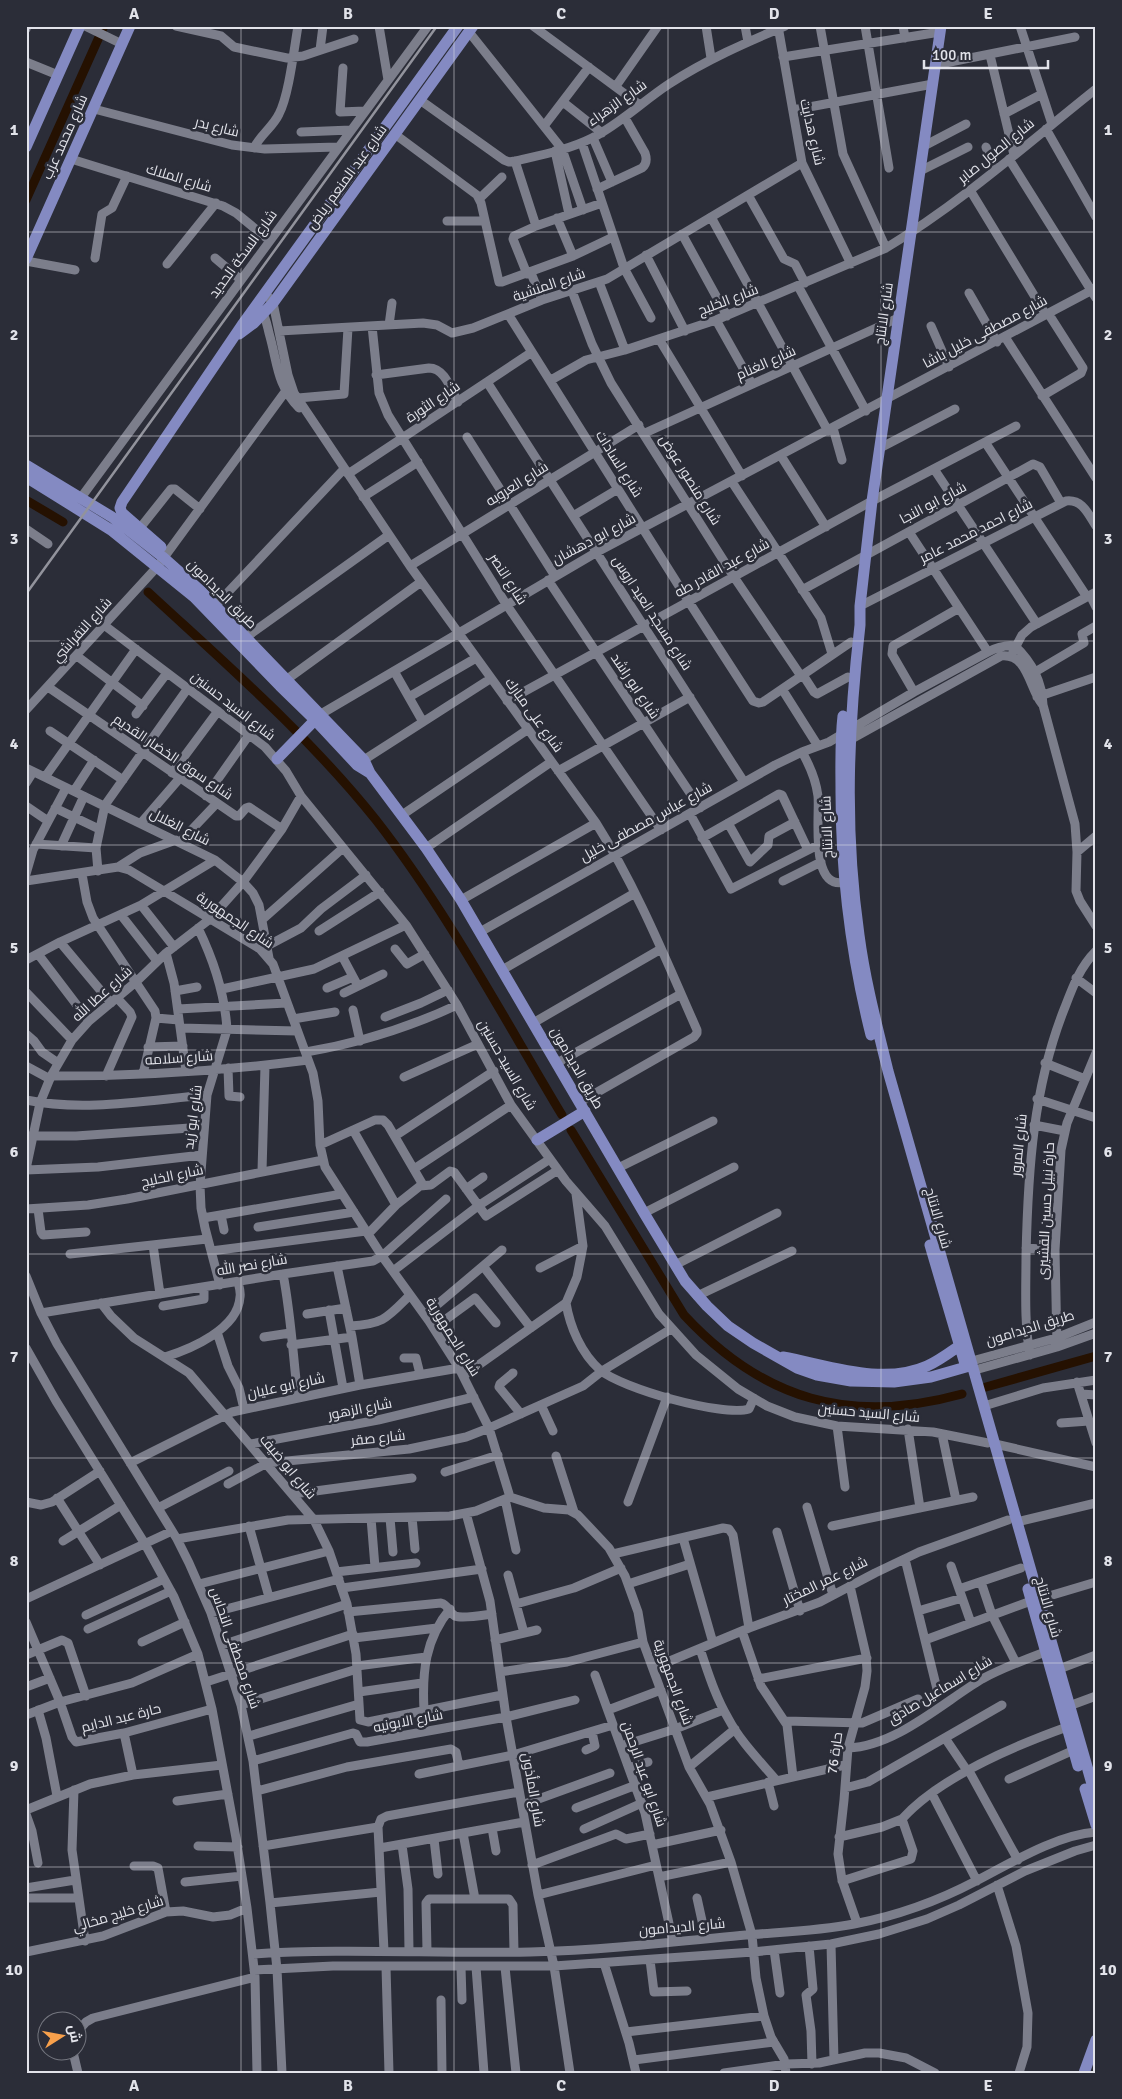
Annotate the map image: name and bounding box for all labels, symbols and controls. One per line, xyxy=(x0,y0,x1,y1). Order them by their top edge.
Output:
text: A xyxy=(129,4,140,24)
text: B xyxy=(343,4,353,24)
text: C xyxy=(556,4,566,24)
text: D xyxy=(769,4,780,24)
text: E xyxy=(983,4,993,24)
scale bar xyxy=(924,38,1048,70)
text: 100 m xyxy=(932,46,972,64)
street label: شارع الزهراء xyxy=(584,76,650,130)
street label: شارع محمد عزب xyxy=(39,92,91,182)
street label: شارع هدايت xyxy=(796,97,828,167)
street label: شارع بدر xyxy=(192,113,241,141)
street label: شارع الصول صابر xyxy=(953,115,1038,188)
text: 1 xyxy=(10,120,19,140)
text: 1 xyxy=(1104,120,1113,140)
street label: شارع عبد المنعم رياض xyxy=(303,121,391,233)
street label: شارع الملاك xyxy=(144,160,214,196)
street label: شارع السكة الحديد xyxy=(205,207,281,301)
street label: شارع المنشية xyxy=(510,265,588,305)
street label: شارع الخليج xyxy=(695,281,761,319)
street label: شارع الانتاج xyxy=(871,282,897,346)
street label: شارع مصطفى خليل باشا xyxy=(920,292,1050,372)
text: 2 xyxy=(10,325,18,345)
text: 2 xyxy=(1104,325,1112,345)
street label: شارع الغنام xyxy=(733,342,799,385)
street label: شارع الثورة xyxy=(403,378,463,426)
street label: شارع السادات xyxy=(592,427,646,501)
street label: شارع منصور عوض xyxy=(655,432,725,528)
street label: شارع العروبه xyxy=(483,458,551,510)
street label: شارع ابو النجا xyxy=(897,478,969,528)
street label: شارع احمد محمد عامر xyxy=(916,495,1035,567)
street label: شارع ابو دهشان xyxy=(549,510,639,568)
text: 3 xyxy=(10,529,18,549)
text: 3 xyxy=(1104,529,1112,549)
street label: شارع عبد القادر طه xyxy=(672,535,772,601)
street label: شارع النصر xyxy=(485,549,531,608)
street label: شارع مسجد العيد اروس xyxy=(609,552,695,674)
street label: طريق الديدامون xyxy=(184,556,260,632)
street label: شارع النقراشي xyxy=(48,594,117,667)
street label: شارع ابو راشد xyxy=(607,650,663,722)
street label: شارع السيد حسنين xyxy=(187,668,279,744)
street label: شارع على مبارك xyxy=(501,674,567,756)
street label: شارع سوق الخضار القديم xyxy=(109,711,236,804)
text: 4 xyxy=(10,734,19,754)
text: 4 xyxy=(1104,734,1113,754)
street label: شارع عباس مصطفى خليل xyxy=(577,779,715,865)
street label: شارع الانتاج xyxy=(817,795,837,859)
street label: شارع الغلال xyxy=(147,805,213,849)
street label: شارع الجمهورية xyxy=(193,888,277,952)
text: 5 xyxy=(10,938,18,958)
text: 5 xyxy=(1104,938,1112,958)
street label: شارع عطا الله xyxy=(68,962,135,1025)
street label: شارع السيد حسنين xyxy=(474,1016,540,1114)
street label: طريق الديدامون xyxy=(547,1024,607,1112)
street label: شارع سلامه xyxy=(144,1047,214,1069)
street label: شارع ابو زيد xyxy=(180,1084,206,1150)
street label: شارع المرور xyxy=(1007,1113,1031,1178)
text: 6 xyxy=(10,1142,19,1162)
street label: حارة نبيل حسين القشيرى xyxy=(1034,1142,1058,1280)
text: 6 xyxy=(1104,1142,1113,1162)
street label: شارع الخليج xyxy=(139,1161,205,1191)
street label: شارع الانتاج xyxy=(921,1185,955,1251)
street label: شارع نصر الله xyxy=(215,1249,289,1280)
street label: شارع الجمهورية xyxy=(422,1294,484,1380)
street label: طريق الديدامون xyxy=(984,1306,1076,1350)
text: 7 xyxy=(10,1347,19,1367)
text: 7 xyxy=(1104,1347,1113,1367)
street label: شارع ابو عليان xyxy=(246,1369,326,1403)
street label: شارع الزهور xyxy=(326,1394,393,1424)
street label: شارع السيد حسنين xyxy=(817,1400,921,1426)
street label: شارع صقر xyxy=(349,1427,406,1449)
street label: شارع ابو ضيف xyxy=(256,1431,320,1503)
text: 8 xyxy=(10,1551,19,1571)
text: 8 xyxy=(1104,1551,1113,1571)
street label: شارع عمر المختار xyxy=(779,1553,870,1609)
street label: شارع الانتاج xyxy=(1031,1574,1065,1640)
street label: شارع مصطفى النحاس xyxy=(206,1585,264,1711)
street label: شارع الجمهورية xyxy=(650,1637,696,1727)
street label: شارع اسماعيل صادق xyxy=(885,1652,995,1728)
street label: حارة عبد الدايم xyxy=(79,1700,163,1737)
street label: شارع الابونيه xyxy=(372,1706,444,1736)
street label: شارع ابو عبد الرحمن xyxy=(618,1719,670,1829)
street label: حارة 76 xyxy=(824,1731,846,1775)
street label: شارع المأذون xyxy=(518,1751,549,1828)
text: 9 xyxy=(10,1756,19,1776)
text: 9 xyxy=(1104,1756,1113,1776)
street label: شارع خليج مخالي xyxy=(71,1892,166,1939)
street label: شارع الديدامون xyxy=(638,1915,726,1939)
text: 10 xyxy=(5,1960,23,1980)
text: 10 xyxy=(1099,1960,1117,1980)
north arrow xyxy=(38,2012,88,2062)
text: ش xyxy=(64,2023,84,2044)
text: A xyxy=(129,2076,140,2096)
text: B xyxy=(343,2076,353,2096)
text: C xyxy=(556,2076,566,2096)
text: D xyxy=(769,2076,780,2096)
text: E xyxy=(983,2076,993,2096)

